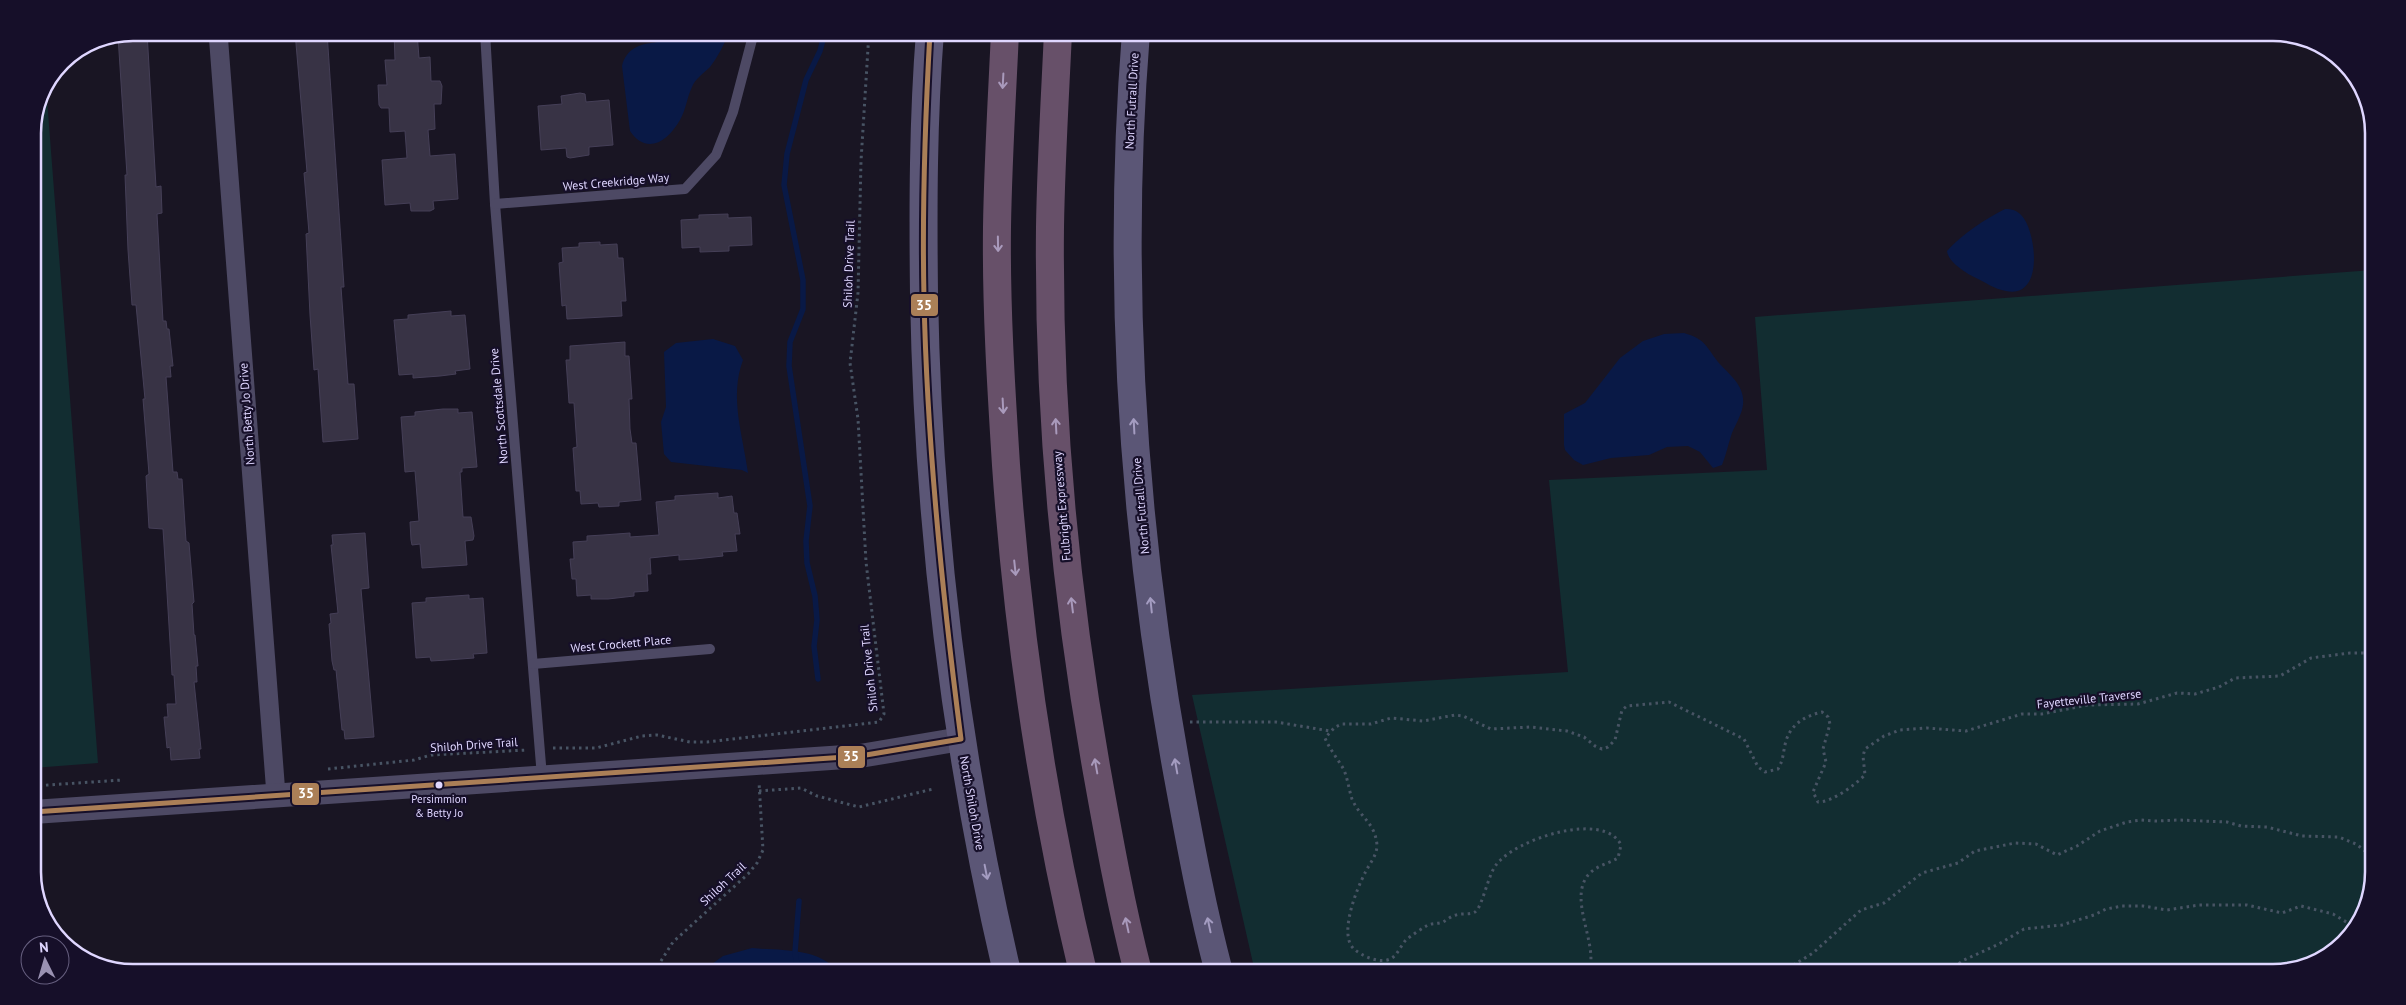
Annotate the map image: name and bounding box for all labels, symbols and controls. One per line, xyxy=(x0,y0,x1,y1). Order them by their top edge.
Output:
street label: North Futrall Drive xyxy=(1121,52,1142,150)
one-way arrow xyxy=(998,73,1007,89)
street label: West Creekridge Way xyxy=(562,169,670,194)
street label: Shiloh Drive Trail xyxy=(839,219,858,308)
one-way arrow xyxy=(993,235,1002,251)
line badge: 35 xyxy=(910,293,939,317)
text: 35 xyxy=(916,296,932,314)
street label: North Scottsdale Drive xyxy=(486,348,511,464)
street label: North Betty Jo Drive xyxy=(235,362,258,466)
one-way arrow xyxy=(998,398,1007,414)
one-way arrow xyxy=(1051,418,1060,434)
one-way arrow xyxy=(1130,418,1139,434)
street label: Fulbright Expressway xyxy=(1049,450,1074,561)
street label: North Futrall Drive xyxy=(1129,457,1152,555)
one-way arrow xyxy=(1010,560,1020,576)
one-way arrow xyxy=(1066,597,1076,613)
one-way arrow xyxy=(1146,597,1156,613)
street label: Shiloh Drive Trail xyxy=(856,623,881,712)
street label: West Crockett Place xyxy=(570,632,672,655)
street label: Fayetteville Traverse xyxy=(2036,686,2142,711)
street label: Shiloh Drive Trail xyxy=(430,734,519,755)
line badge: 35 xyxy=(837,745,866,769)
text: 35 xyxy=(843,747,859,765)
street label: North Shiloh Drive xyxy=(957,755,988,851)
one-way arrow xyxy=(1090,758,1100,774)
one-way arrow xyxy=(1170,758,1180,774)
marker: Persimmion & Betty Jo xyxy=(434,780,444,790)
line badge: 35 xyxy=(291,782,320,806)
text: 35 xyxy=(298,784,314,802)
place label: Persimmion & Betty Jo xyxy=(411,792,467,820)
street label: Shiloh Trail xyxy=(696,858,749,909)
one-way arrow xyxy=(981,864,991,880)
one-way arrow xyxy=(1122,917,1131,933)
one-way arrow xyxy=(1203,917,1213,933)
north arrow xyxy=(20,935,70,985)
text: N xyxy=(38,938,49,956)

